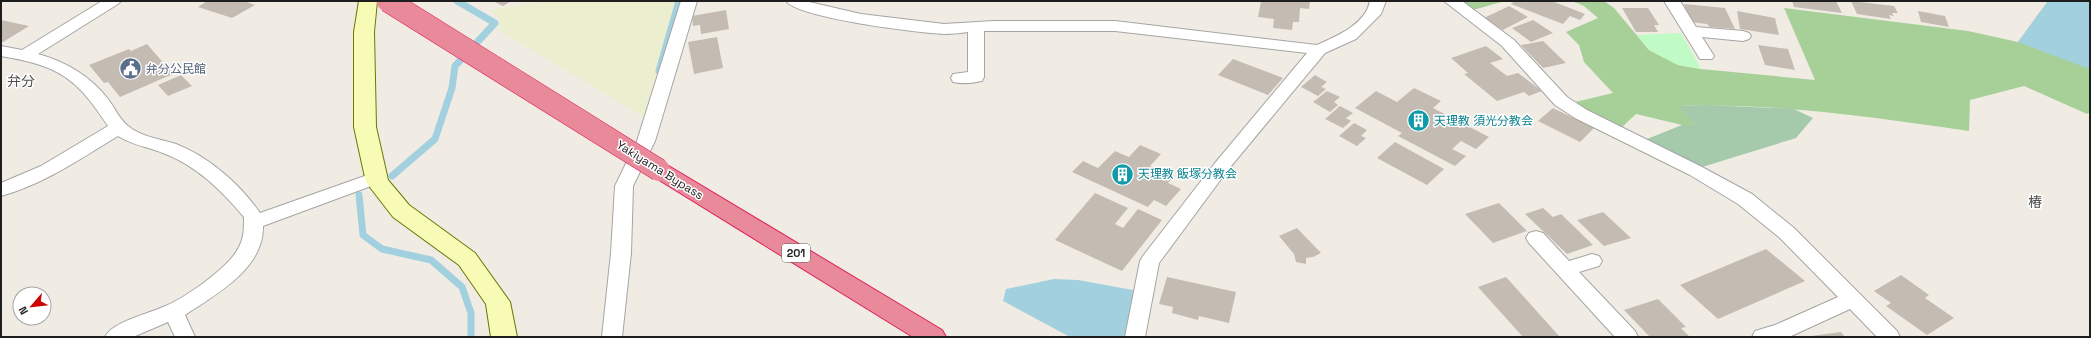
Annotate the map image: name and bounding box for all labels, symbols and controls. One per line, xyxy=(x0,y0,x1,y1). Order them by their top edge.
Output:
public building icon: 弁分公民館 xyxy=(118,56,144,82)
place label: 弁分公民館 xyxy=(146,61,206,77)
district label: 弁分 xyxy=(7,72,35,90)
building icon: 天理教 須光分教会 xyxy=(1405,108,1431,134)
place label: 天理教 須光分教会 xyxy=(1434,113,1533,129)
street label: Yakiyama Bypass xyxy=(613,137,707,203)
building icon: 天理教 飯塚分教会 xyxy=(1110,161,1136,187)
place label: 天理教 飯塚分教会 xyxy=(1138,166,1237,182)
district label: 椿 xyxy=(2028,193,2042,211)
road number: 201 xyxy=(782,244,810,262)
north arrow xyxy=(12,286,52,326)
text: N xyxy=(15,304,31,317)

